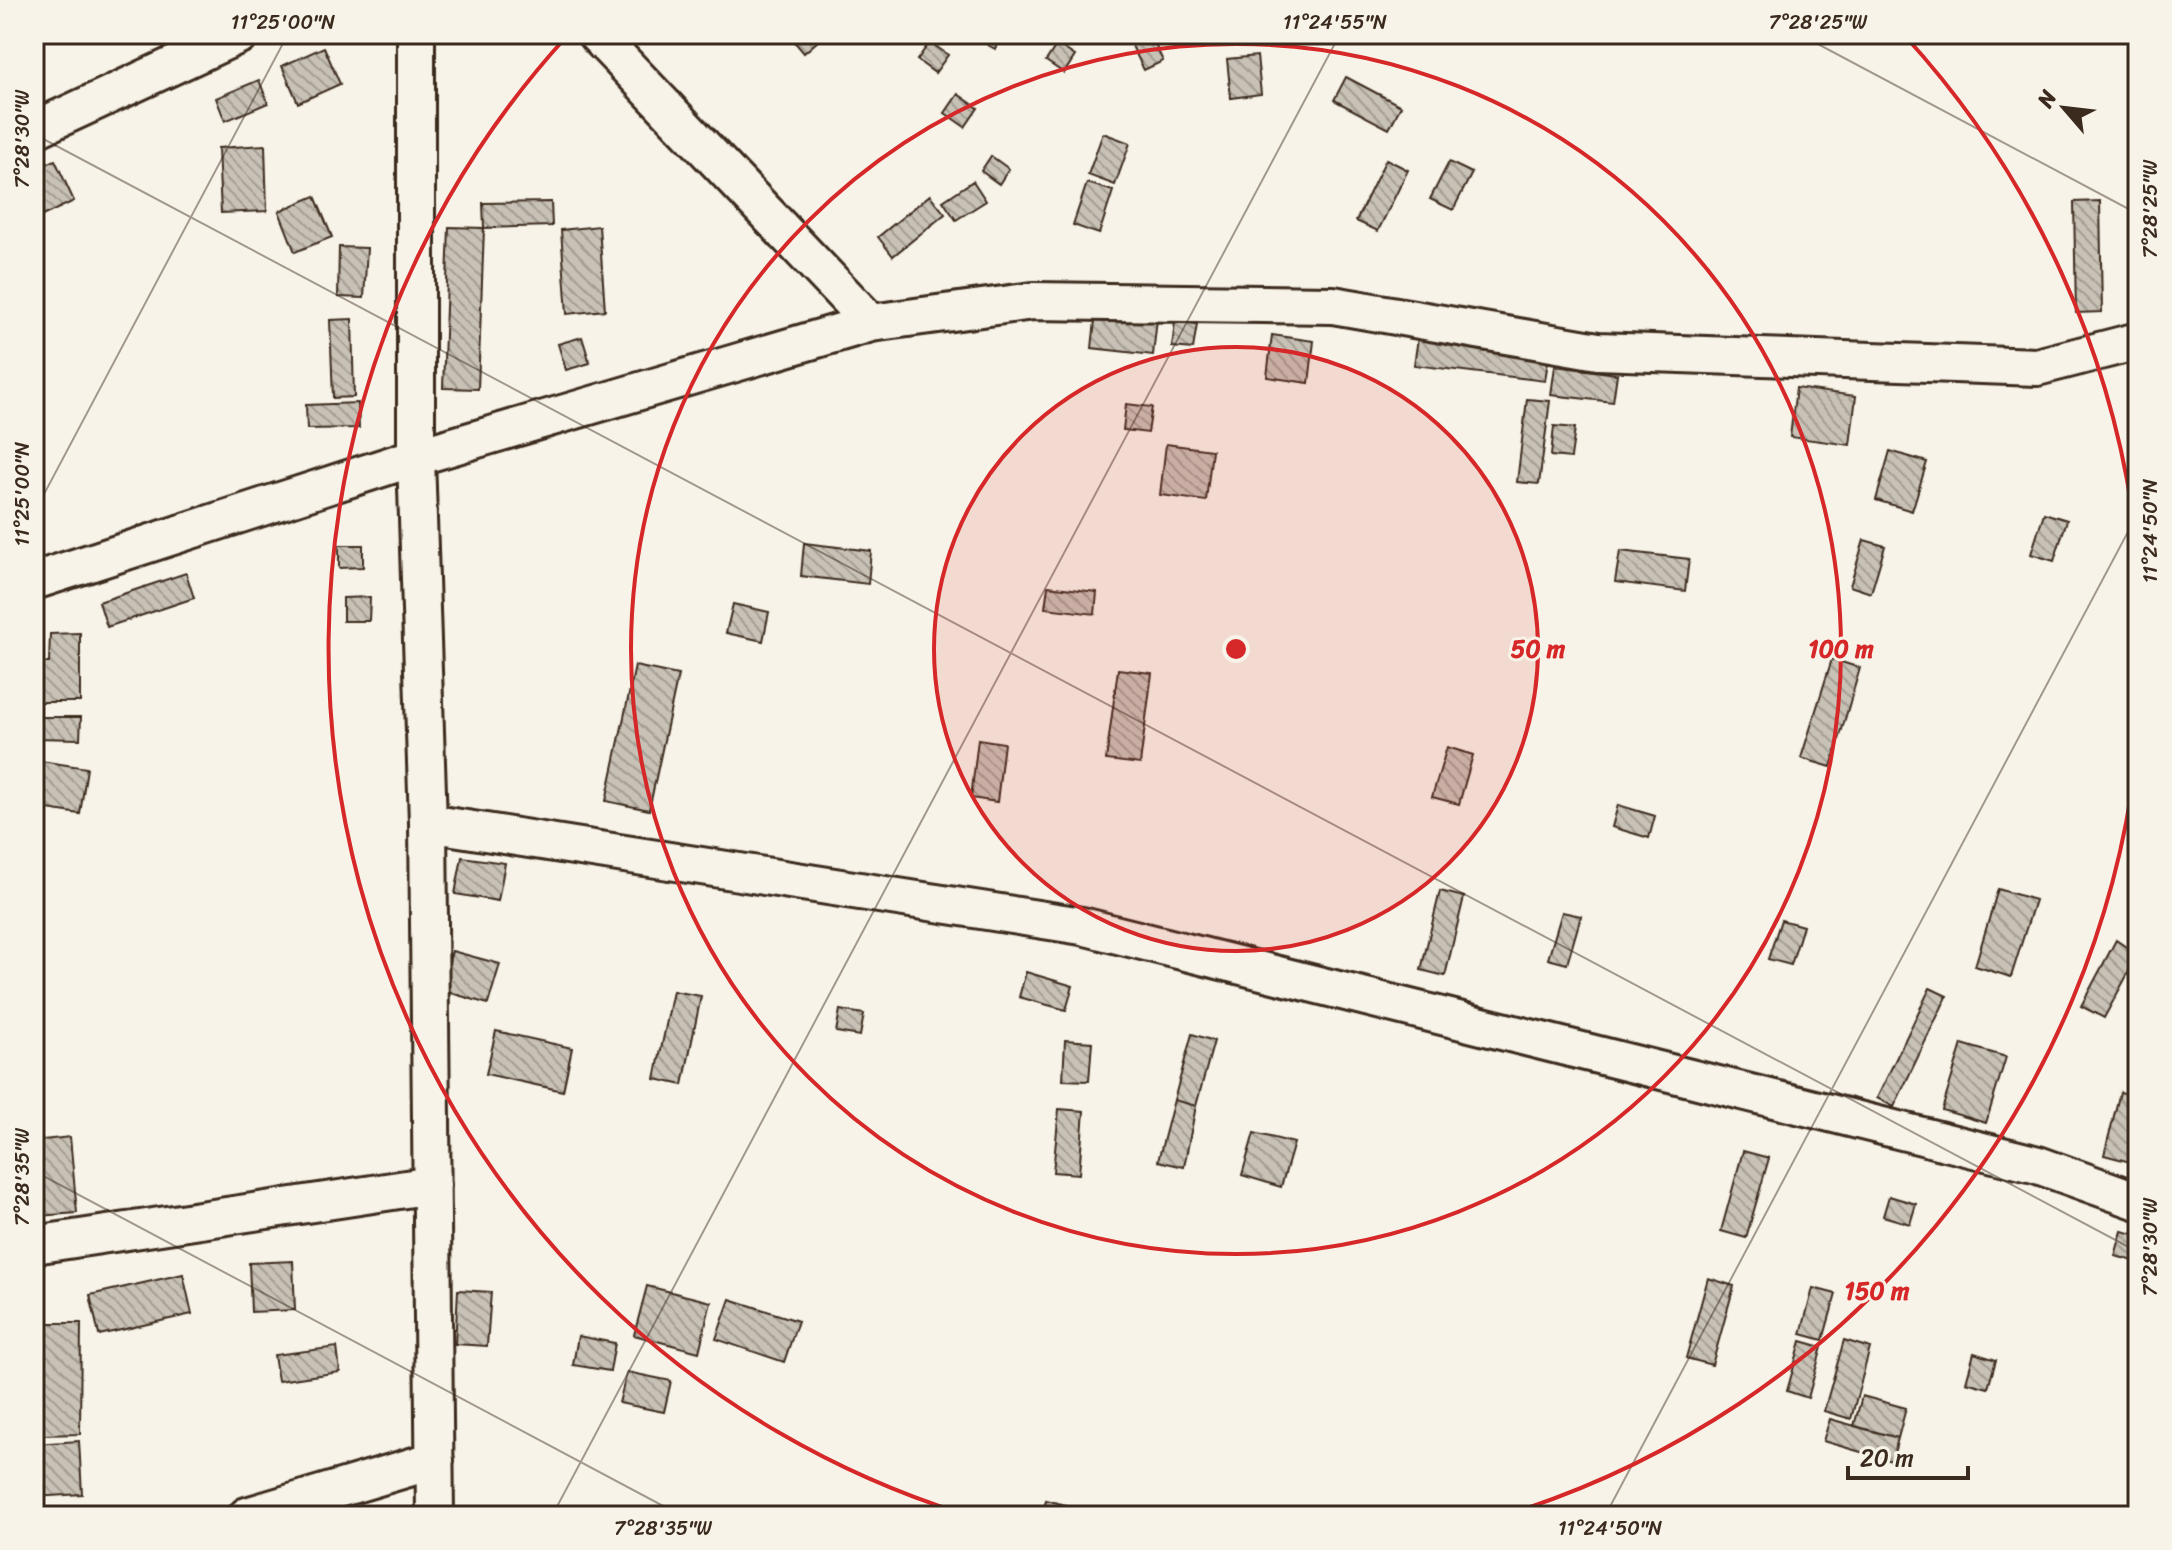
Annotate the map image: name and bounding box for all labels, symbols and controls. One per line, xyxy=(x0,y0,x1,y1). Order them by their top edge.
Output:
text: 11°25'00"N xyxy=(231,5,335,40)
text: 11°24'55"N xyxy=(1283,5,1387,40)
text: 7°28'25"W xyxy=(1769,5,1868,40)
north arrow xyxy=(2024,68,2104,148)
text: N xyxy=(2026,82,2068,116)
text: 7°28'30"W xyxy=(5,89,40,188)
text: 7°28'25"W xyxy=(2133,159,2168,258)
text: 11°25'00"N xyxy=(5,442,40,546)
text: 11°24'50"N xyxy=(2133,479,2168,583)
text: 50 m xyxy=(1511,628,1566,670)
text: 100 m xyxy=(1808,628,1874,670)
centre of rings xyxy=(1222,635,1250,663)
text: 7°28'35"W xyxy=(5,1127,40,1226)
text: 7°28'30"W xyxy=(2133,1197,2168,1296)
text: 150 m xyxy=(1845,1270,1910,1312)
scale bar xyxy=(1848,1430,1968,1480)
text: 20 m xyxy=(1860,1437,1914,1479)
text: 7°28'35"W xyxy=(614,1511,713,1546)
text: 11°24'50"N xyxy=(1558,1511,1662,1546)

